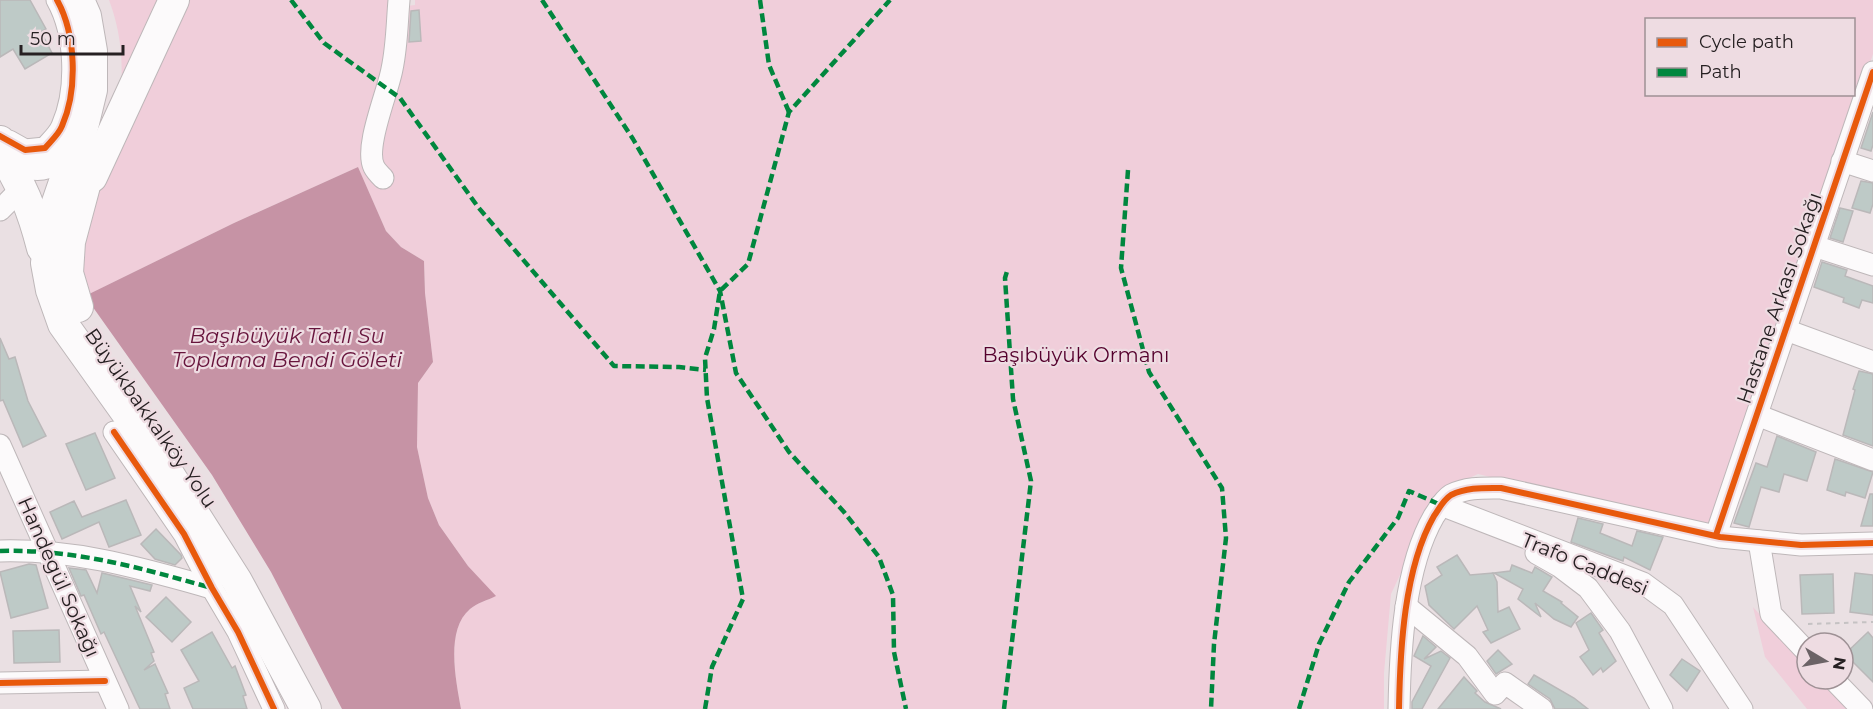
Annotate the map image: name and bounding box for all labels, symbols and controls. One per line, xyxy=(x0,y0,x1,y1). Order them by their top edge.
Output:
scale bar xyxy=(21,18,123,56)
legend xyxy=(1645,18,1855,96)
text: 50 m xyxy=(30,28,76,50)
text: Cycle path xyxy=(1699,31,1794,53)
text: Path xyxy=(1699,61,1742,83)
street label: Hastane Arkası Sokağı xyxy=(1732,189,1826,407)
water label: Başıbüyük Tatlı Su Toplama Bendi Göleti xyxy=(172,323,402,372)
street label: Büyükbakkalköy Yolu xyxy=(80,324,222,512)
park label: Başıbüyük Ormanı xyxy=(983,343,1169,367)
street label: Handegül Sokağı xyxy=(13,493,105,661)
street label: Trafo Caddesi xyxy=(1518,528,1652,600)
north arrow xyxy=(1795,631,1855,691)
text: N xyxy=(1829,655,1850,672)

